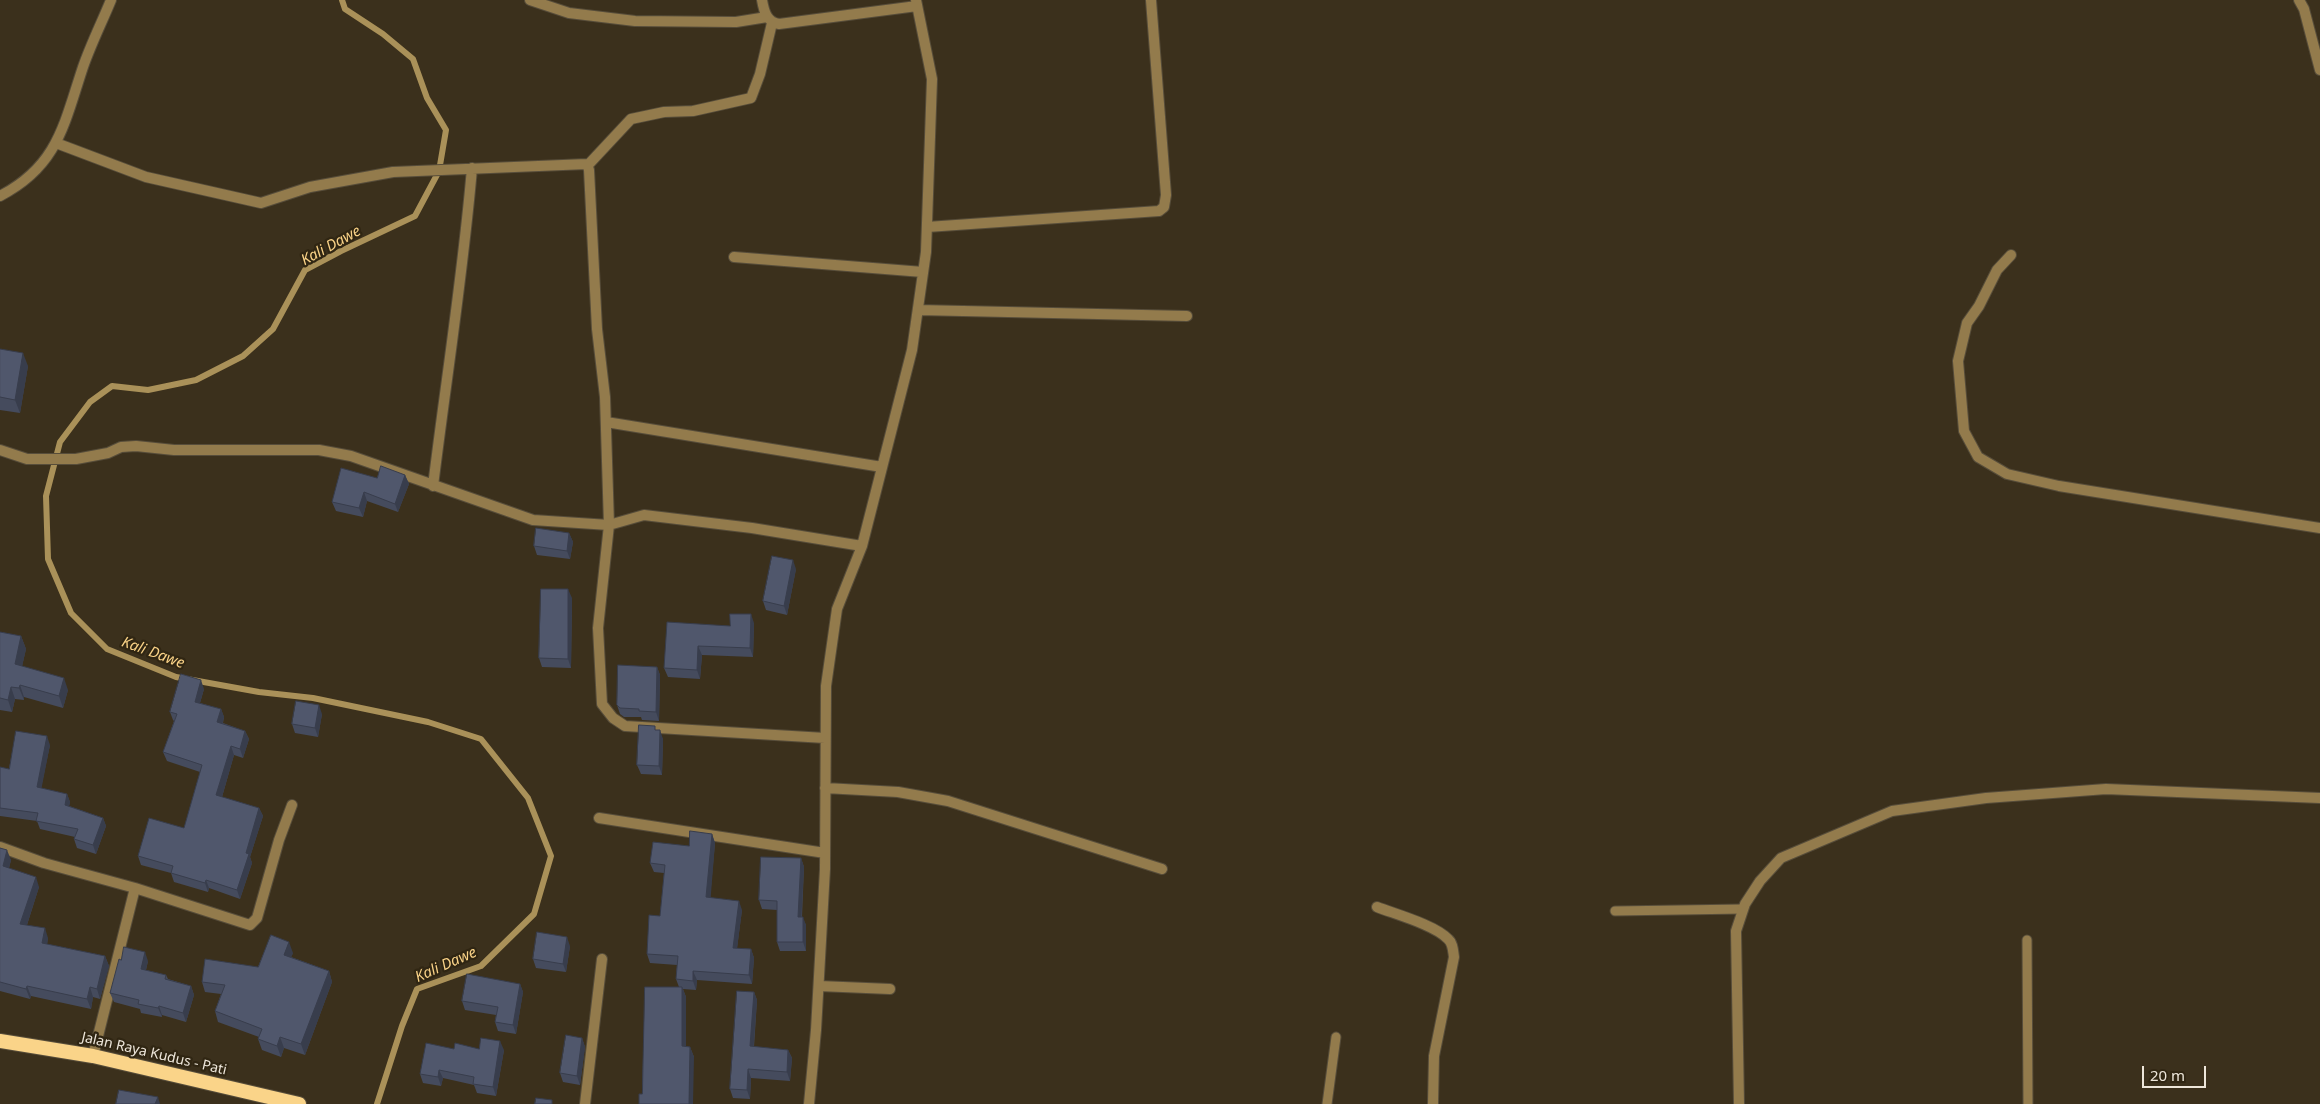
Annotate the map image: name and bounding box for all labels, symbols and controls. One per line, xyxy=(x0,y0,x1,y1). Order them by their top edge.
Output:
water label: Kali Dawe xyxy=(298,222,364,270)
water label: Kali Dawe xyxy=(119,633,187,673)
water label: Kali Dawe xyxy=(412,943,480,987)
street label: Jalan Raya Kudus - Pati xyxy=(80,1029,228,1079)
scale bar xyxy=(2145,1056,2209,1088)
text: 20 m xyxy=(2150,1065,2185,1085)

